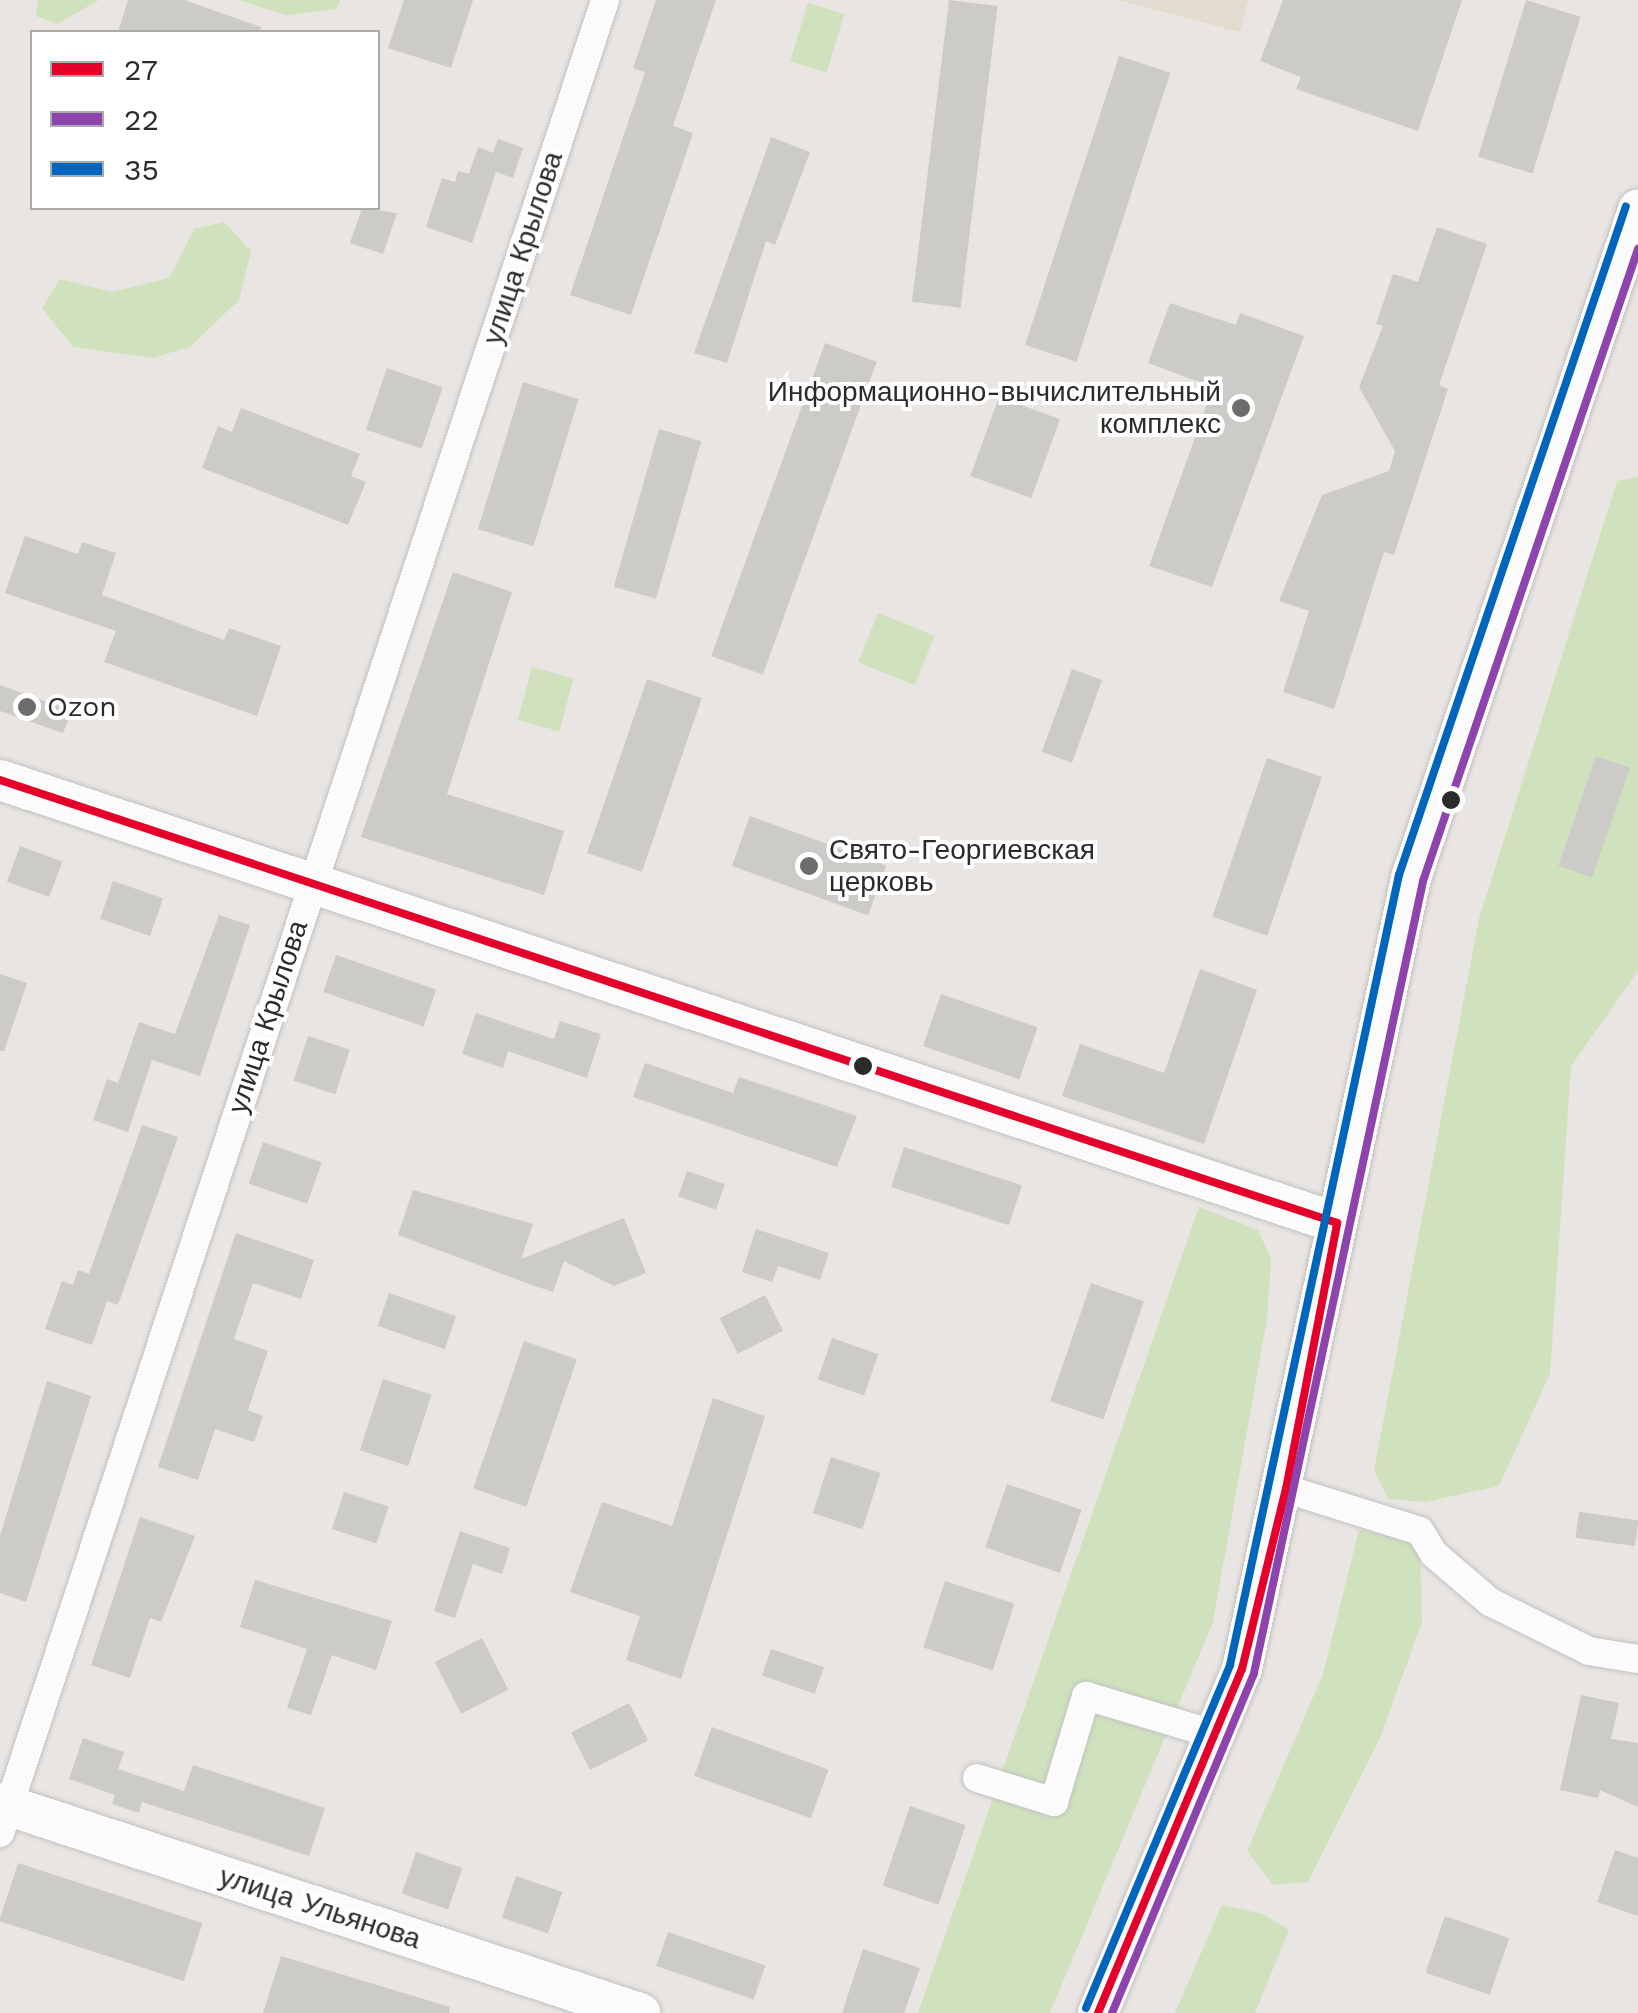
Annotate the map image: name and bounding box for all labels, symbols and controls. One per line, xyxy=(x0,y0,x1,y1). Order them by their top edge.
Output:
legend xyxy=(30,30,380,210)
text: 27 xyxy=(124,52,158,87)
text: 22 xyxy=(124,102,159,137)
street label: улица Крылова xyxy=(476,147,570,349)
text: 35 xyxy=(124,152,159,187)
place label: Информационно-вычислительный комплекс xyxy=(768,375,1221,441)
marker: Информационно-вычислительный комплекс xyxy=(1230,397,1252,419)
place label: Ozon xyxy=(47,690,117,724)
marker: Ozon xyxy=(16,696,38,718)
unlabelled marker xyxy=(1441,790,1461,810)
place label: Свято-Георгиевская церковь xyxy=(829,833,1095,899)
marker: Свято-Георгиевская церковь xyxy=(798,855,820,877)
street label: улица Крылова xyxy=(221,916,315,1118)
unlabelled marker xyxy=(853,1056,873,1076)
street label: улица Ульянова xyxy=(215,1860,425,1956)

